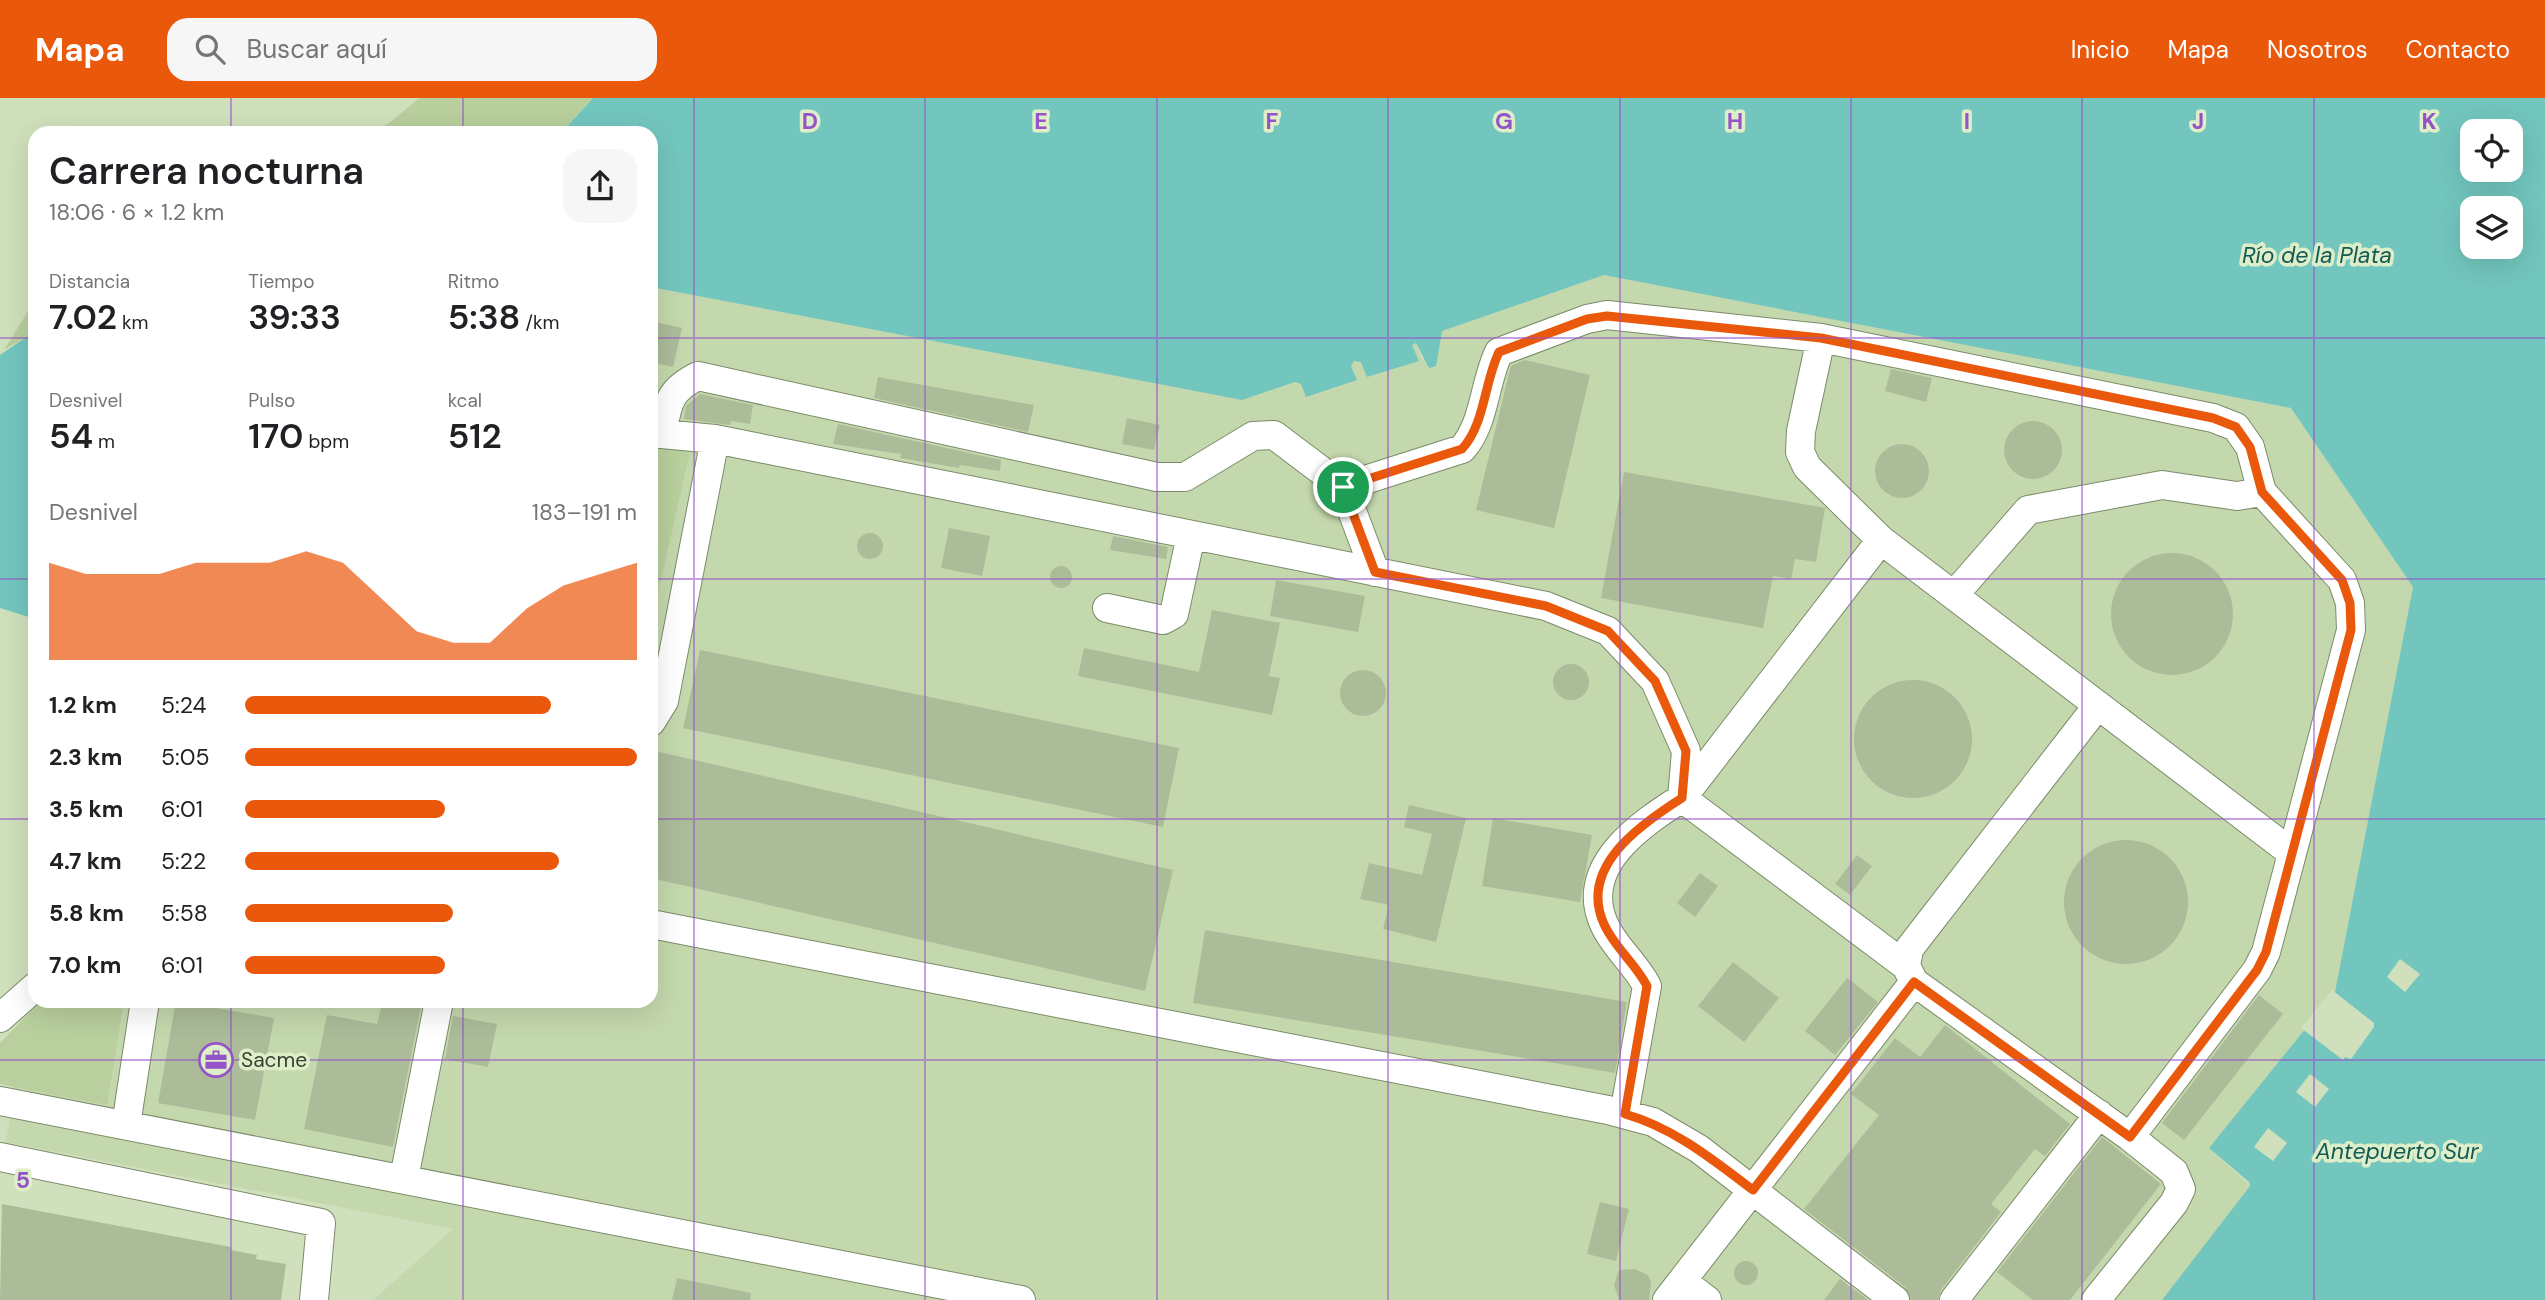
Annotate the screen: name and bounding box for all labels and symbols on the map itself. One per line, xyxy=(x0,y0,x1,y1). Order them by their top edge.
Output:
text: D xyxy=(802,106,818,136)
text: E xyxy=(1034,106,1048,136)
text: F xyxy=(1266,106,1279,136)
text: G xyxy=(1495,106,1513,136)
text: H xyxy=(1727,106,1743,136)
text: I xyxy=(1964,106,1970,136)
text: J xyxy=(2192,106,2204,136)
text: K xyxy=(2421,106,2437,136)
water label: Río de la Plata xyxy=(2242,240,2392,270)
pin xyxy=(1313,457,1373,517)
office icon: Sacme xyxy=(197,1041,235,1079)
place label: Sacme xyxy=(241,1046,307,1074)
water label: Antepuerto Sur xyxy=(2314,1136,2480,1166)
text: 5 xyxy=(16,1165,30,1195)

